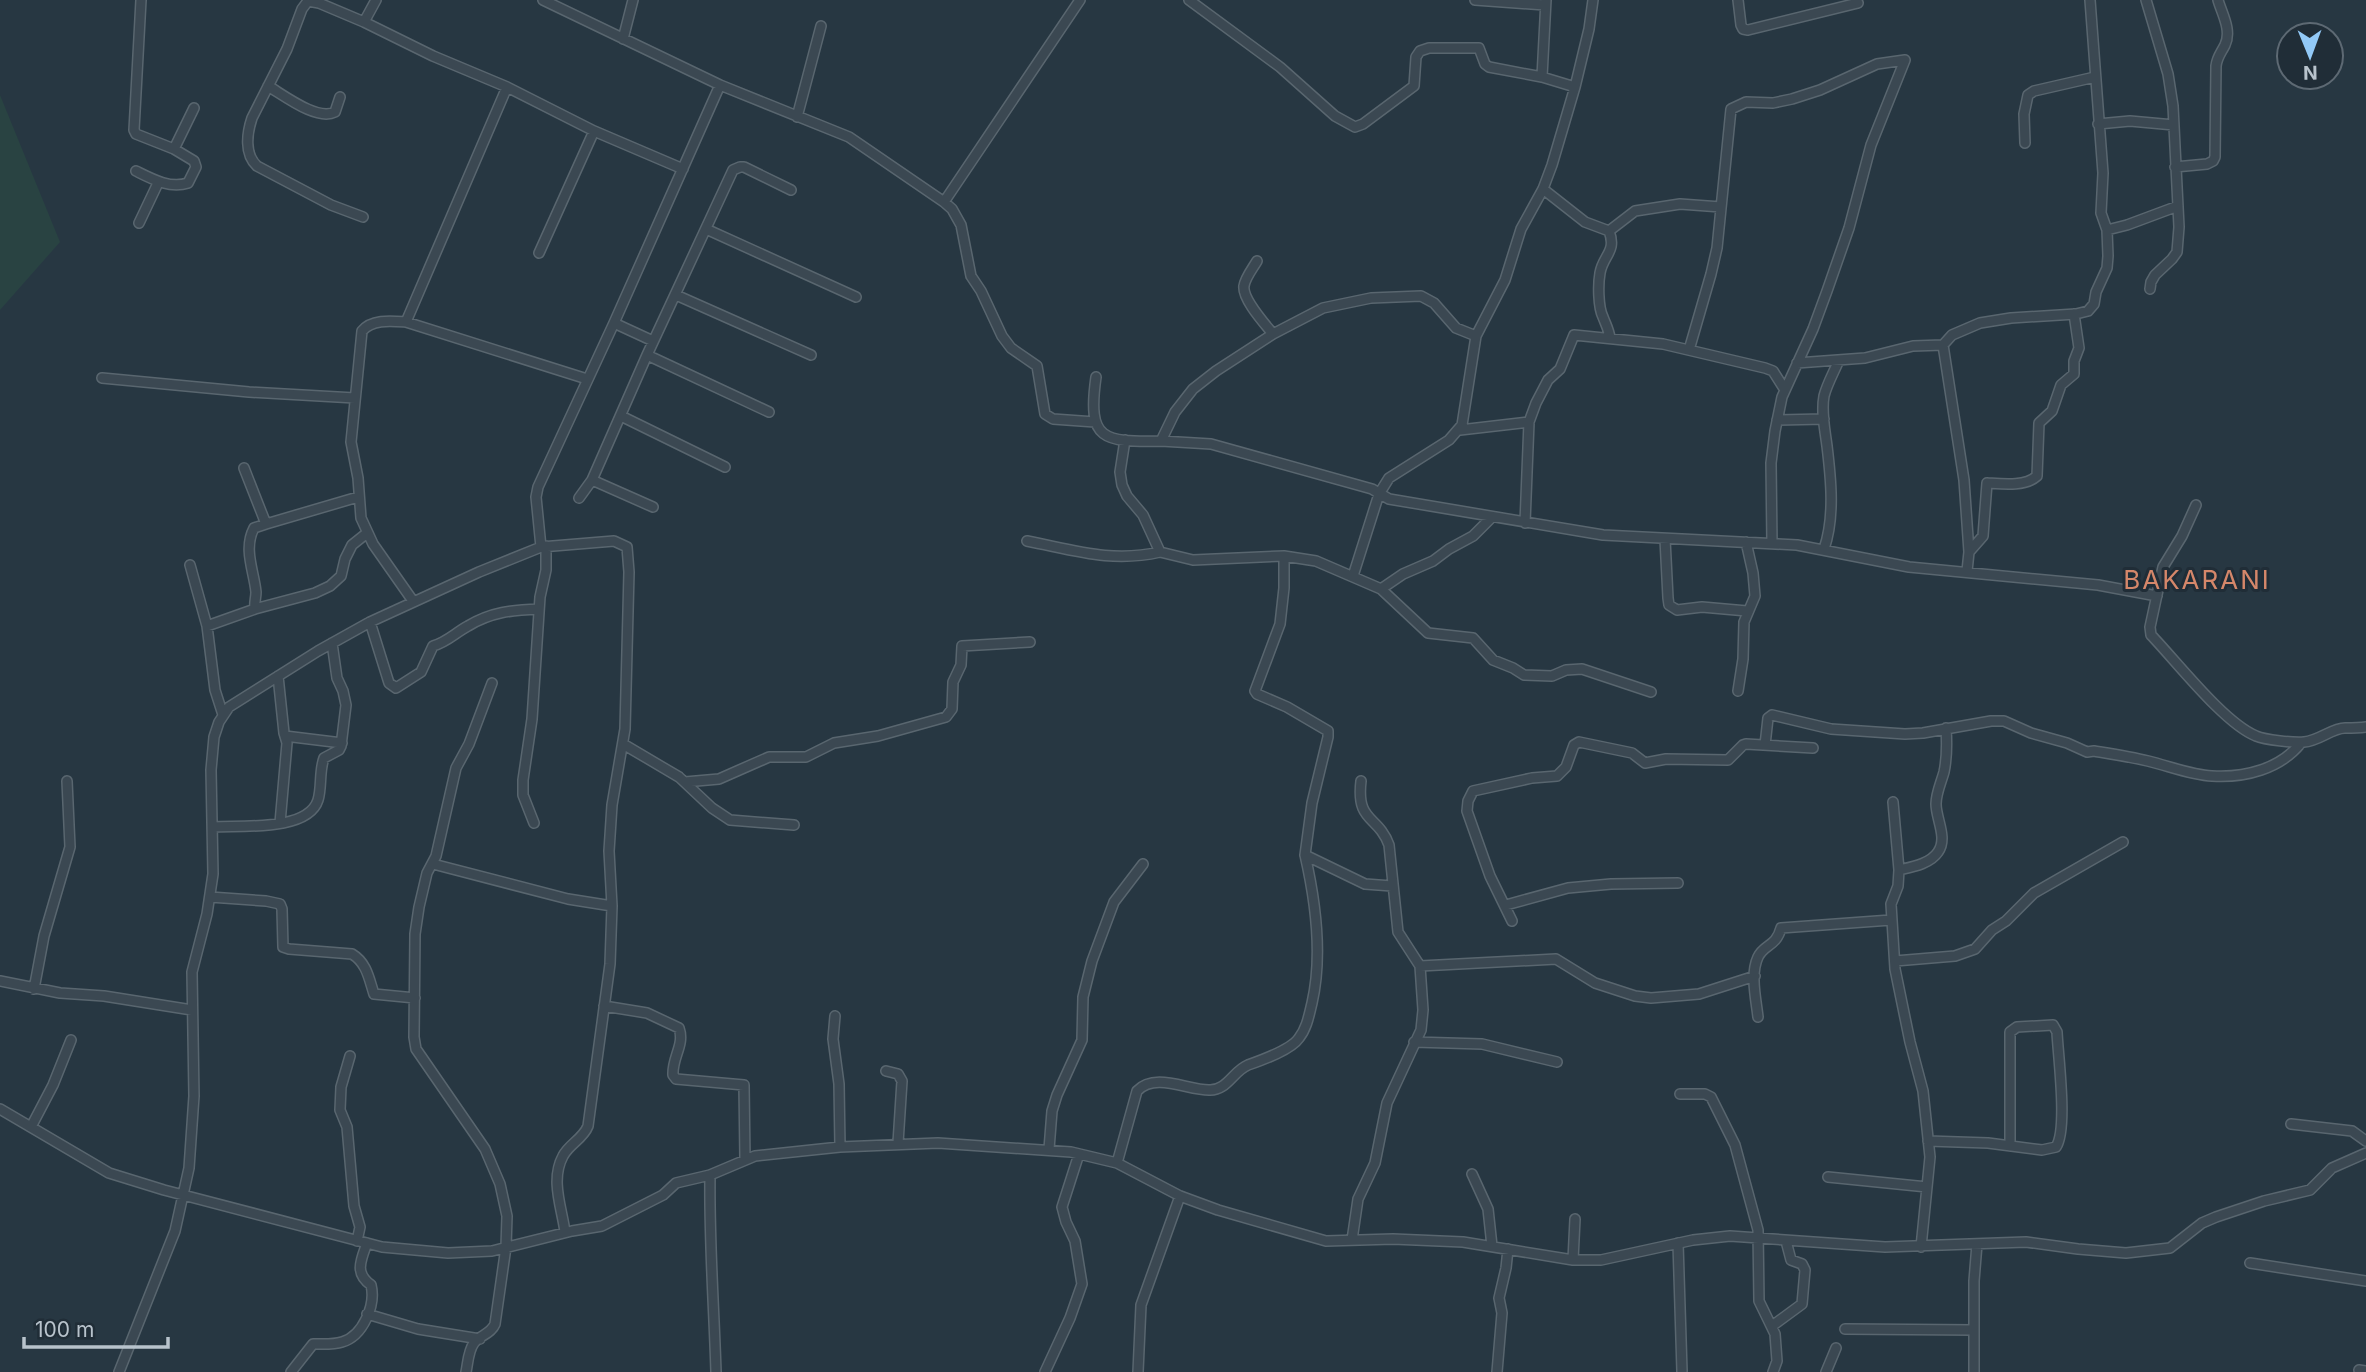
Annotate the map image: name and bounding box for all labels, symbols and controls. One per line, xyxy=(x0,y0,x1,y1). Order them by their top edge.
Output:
north arrow xyxy=(2275,21,2345,91)
text: N xyxy=(2303,61,2318,84)
district label: BAKARANI xyxy=(2123,564,2271,595)
scale bar xyxy=(24,1306,168,1350)
text: 100 m xyxy=(35,1317,94,1342)

